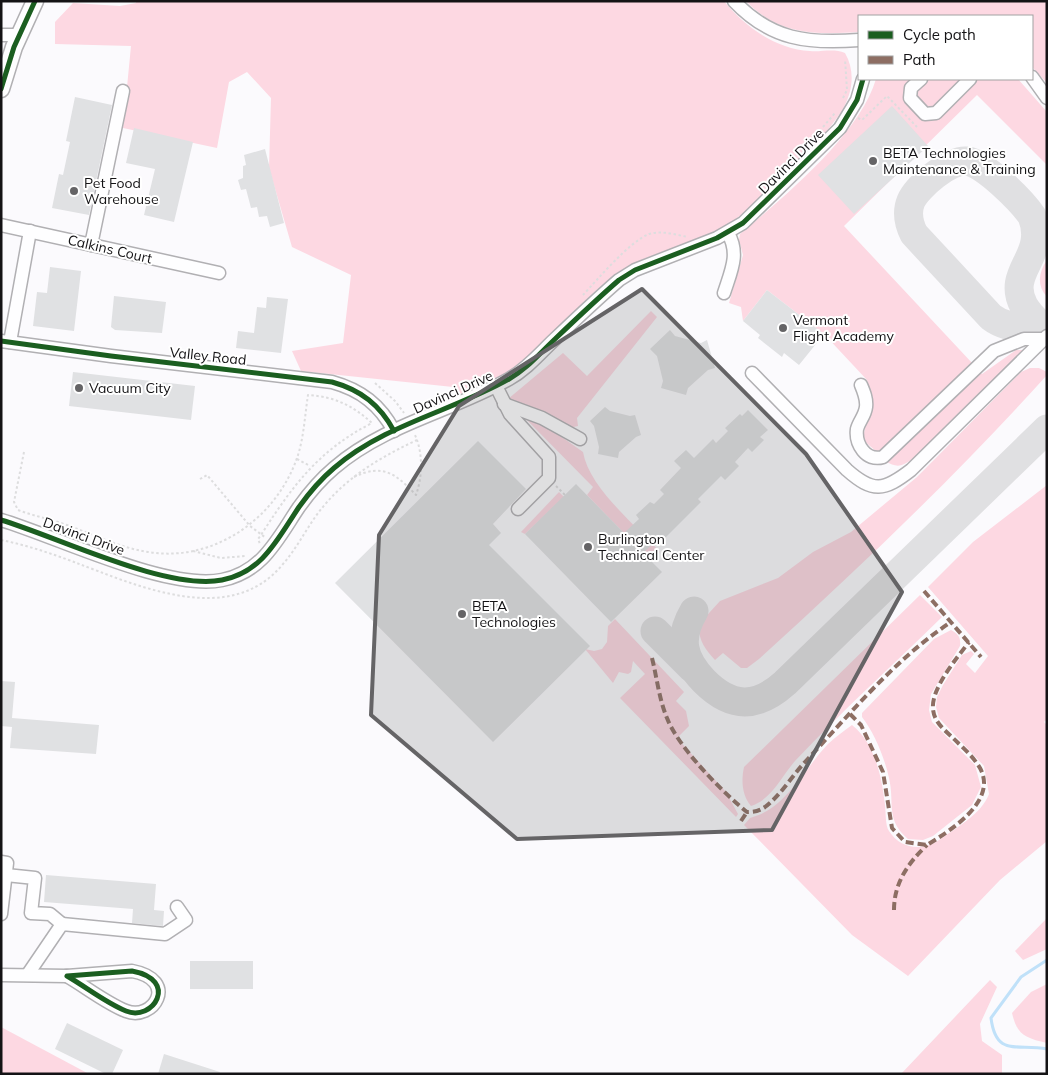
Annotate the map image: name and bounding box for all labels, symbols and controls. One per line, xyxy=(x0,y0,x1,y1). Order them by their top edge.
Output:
legend xyxy=(858,15,1033,80)
text: Cycle path xyxy=(903,25,976,44)
text: Path xyxy=(903,50,935,69)
street label: Davinci Drive xyxy=(754,124,828,198)
place label: BETA Technologies Maintenance & Training xyxy=(883,144,1036,178)
marker: BETA Technologies Maintenance & Training xyxy=(867,155,879,167)
place label: Pet Food Warehouse xyxy=(84,174,159,208)
marker: Pet Food Warehouse xyxy=(68,185,80,197)
street label: Calkins Court xyxy=(66,231,154,267)
place label: Vermont Flight Academy xyxy=(793,311,894,345)
marker: Vermont Flight Academy xyxy=(777,322,789,334)
street label: Valley Road xyxy=(169,343,247,369)
street label: Davinci Drive xyxy=(410,366,496,418)
place label: Vacuum City xyxy=(89,379,171,397)
marker: Vacuum City xyxy=(73,382,85,394)
street label: Davinci Drive xyxy=(41,513,127,559)
place label: Burlington Technical Center xyxy=(598,530,705,564)
marker: Burlington Technical Center xyxy=(582,541,594,553)
place label: BETA Technologies xyxy=(472,597,556,631)
marker: BETA Technologies xyxy=(456,608,468,620)

